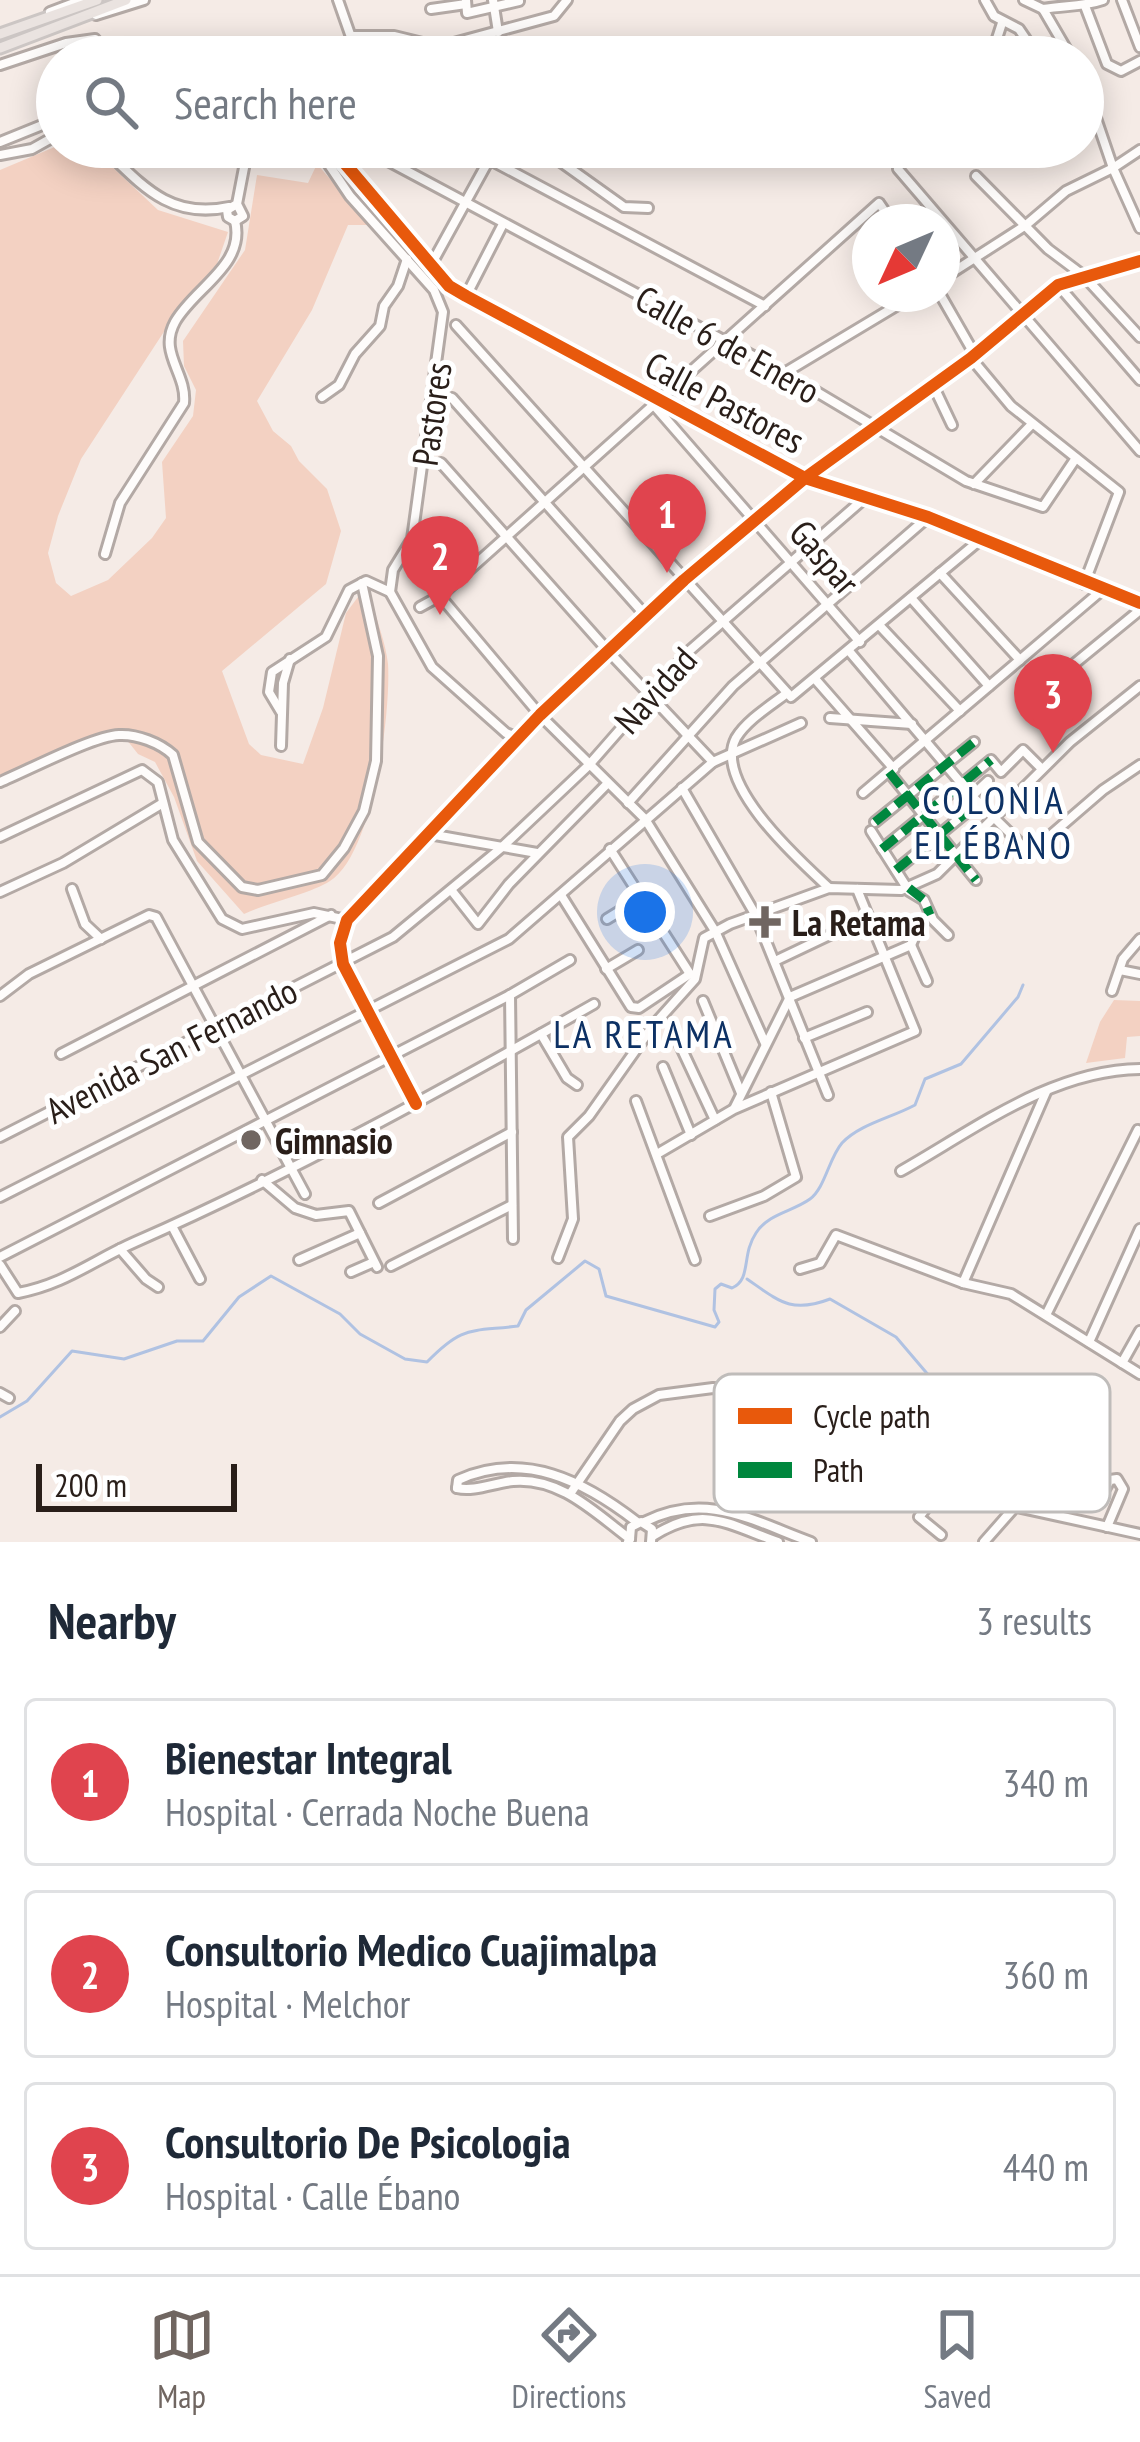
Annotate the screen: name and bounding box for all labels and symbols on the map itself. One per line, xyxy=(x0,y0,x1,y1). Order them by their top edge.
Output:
north arrow xyxy=(852,204,960,312)
street label: Calle 6 de Enero xyxy=(628,274,828,414)
street label: Calle Pastores xyxy=(637,341,813,463)
street label: Pastores xyxy=(400,359,462,469)
pin: 1 xyxy=(628,474,706,573)
street label: Gaspar xyxy=(780,510,870,604)
pin: 2 xyxy=(401,516,479,615)
street label: Navidad xyxy=(604,637,706,743)
pin: 3 xyxy=(1014,654,1092,753)
district label: COLONIA EL ÉBANO xyxy=(914,774,1074,870)
your location xyxy=(615,882,675,942)
place label: La Retama xyxy=(792,899,926,946)
marker: La Retama xyxy=(749,906,781,938)
street label: Avenida San Fernando xyxy=(37,966,305,1134)
district label: LA RETAMA xyxy=(553,1008,735,1059)
place label: Gimnasio xyxy=(275,1117,393,1164)
marker: Gimnasio xyxy=(238,1127,264,1153)
legend xyxy=(714,1374,1110,1512)
text: Cycle path xyxy=(813,1394,931,1437)
text: Path xyxy=(813,1448,864,1491)
scale bar xyxy=(36,1458,237,1511)

